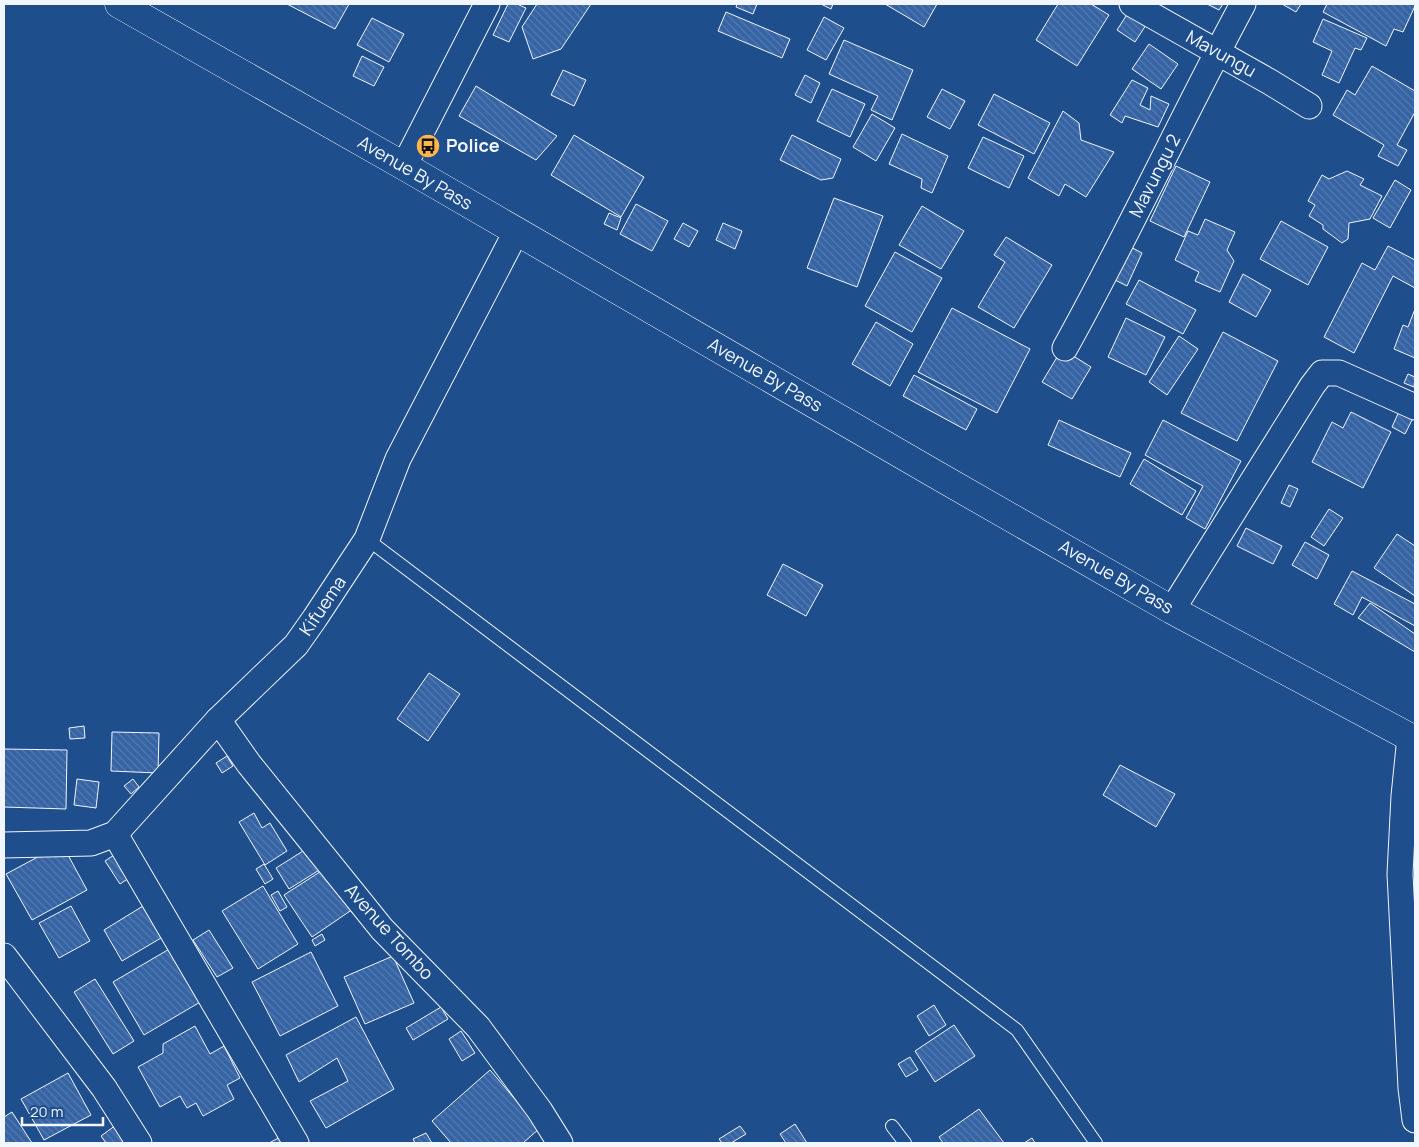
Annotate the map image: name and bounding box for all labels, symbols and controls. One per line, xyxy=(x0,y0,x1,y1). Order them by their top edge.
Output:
street label: Mavungu xyxy=(1182,24,1261,82)
street label: Avenue By Pass xyxy=(354,130,477,215)
street label: Mavungu 2 xyxy=(1123,130,1185,221)
bus stop icon: Police xyxy=(415,133,441,159)
place label: Police xyxy=(446,133,500,157)
street label: Avenue By Pass xyxy=(704,332,827,417)
street label: Avenue By Pass xyxy=(1055,534,1178,619)
street label: Kifuema xyxy=(293,571,351,640)
street label: Avenue Tombo xyxy=(340,878,439,985)
scale bar xyxy=(22,1094,104,1126)
text: 20 m xyxy=(30,1101,63,1122)

